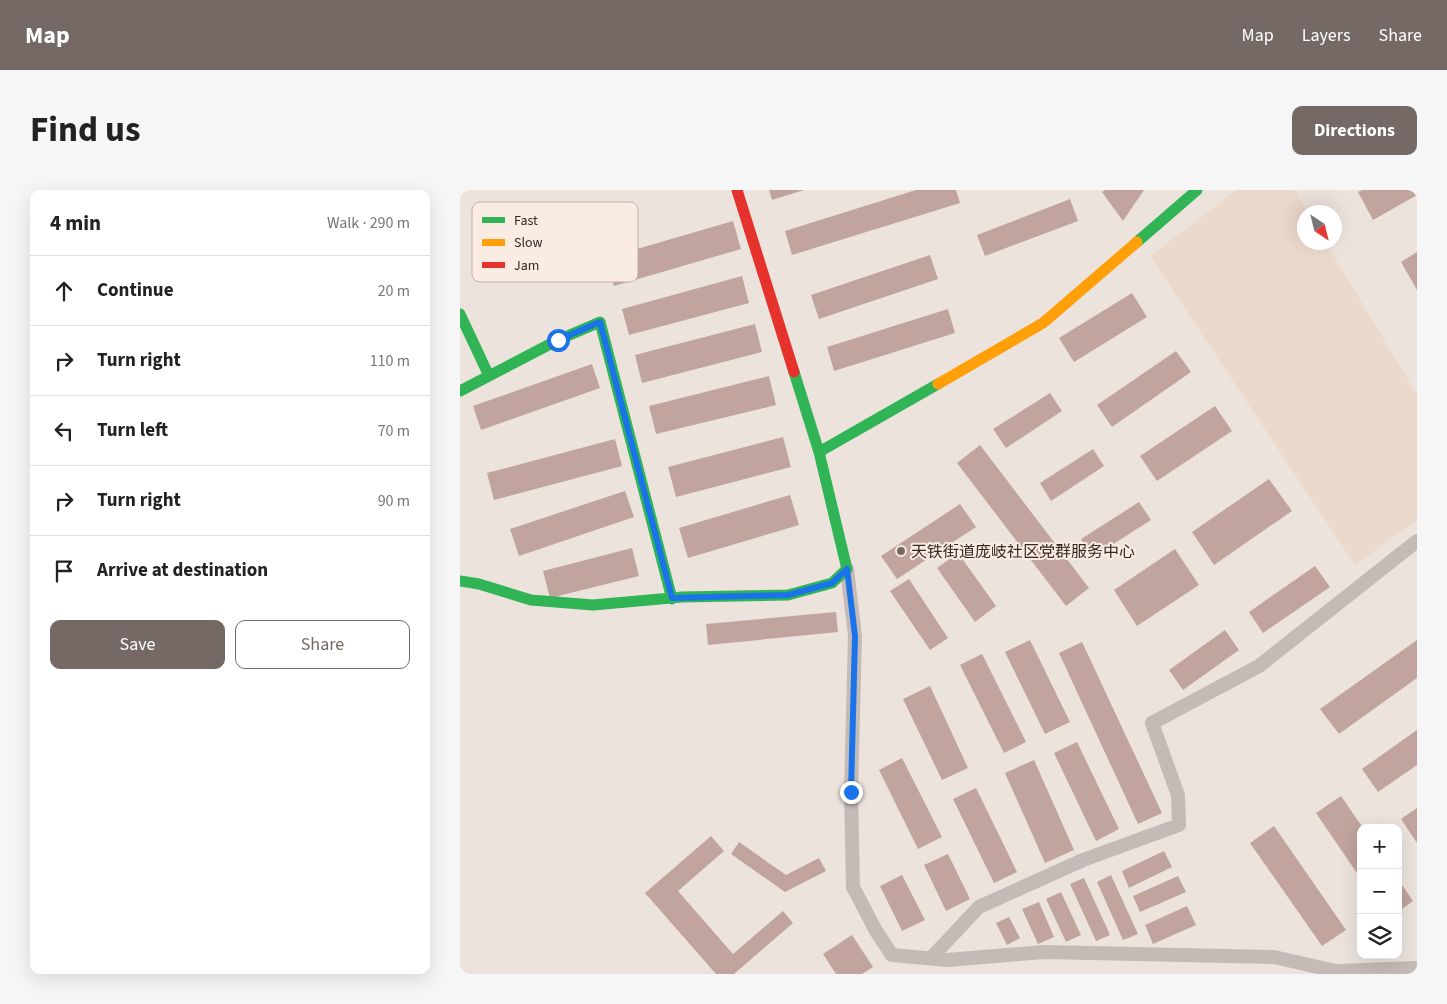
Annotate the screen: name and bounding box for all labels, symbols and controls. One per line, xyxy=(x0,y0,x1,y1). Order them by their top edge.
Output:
text: Map xyxy=(25,18,70,53)
text: Map xyxy=(1242,23,1274,48)
text: Layers xyxy=(1302,23,1351,48)
text: Share xyxy=(1379,23,1422,48)
text: Find us xyxy=(30,105,140,155)
button: Directions xyxy=(1292,106,1417,155)
legend xyxy=(472,202,638,282)
north arrow xyxy=(1297,205,1342,250)
text: 4 min xyxy=(50,208,101,238)
text: Fast xyxy=(514,211,538,231)
text: Walk · 290 m xyxy=(327,212,410,234)
text: Slow xyxy=(514,233,543,253)
text: Jam xyxy=(514,256,539,276)
icon: ahead xyxy=(50,277,78,305)
text: Continue xyxy=(97,277,174,304)
text: 20 m xyxy=(378,280,410,302)
route start xyxy=(547,329,570,352)
icon: right xyxy=(50,347,78,375)
text: Turn right xyxy=(97,347,181,374)
text: 110 m xyxy=(370,350,410,372)
icon: left xyxy=(50,417,78,445)
text: Turn left xyxy=(97,417,168,444)
text: 70 m xyxy=(378,420,410,442)
icon: right xyxy=(50,487,78,515)
text: Turn right xyxy=(97,487,181,514)
text: 90 m xyxy=(378,490,410,512)
place label: 天铁街道庞岐社区党群服务中心 xyxy=(911,541,1135,563)
marker: 天铁街道庞岐社区党群服务中心 xyxy=(895,545,907,557)
icon: arrive xyxy=(50,557,78,585)
text: Arrive at destination xyxy=(97,557,268,584)
button: Save xyxy=(50,620,225,669)
button: Share xyxy=(235,620,410,669)
route end xyxy=(840,781,863,804)
map controls xyxy=(1357,824,1402,959)
button: + xyxy=(1357,824,1402,869)
button: − xyxy=(1357,869,1402,914)
button: layers xyxy=(1357,914,1402,959)

